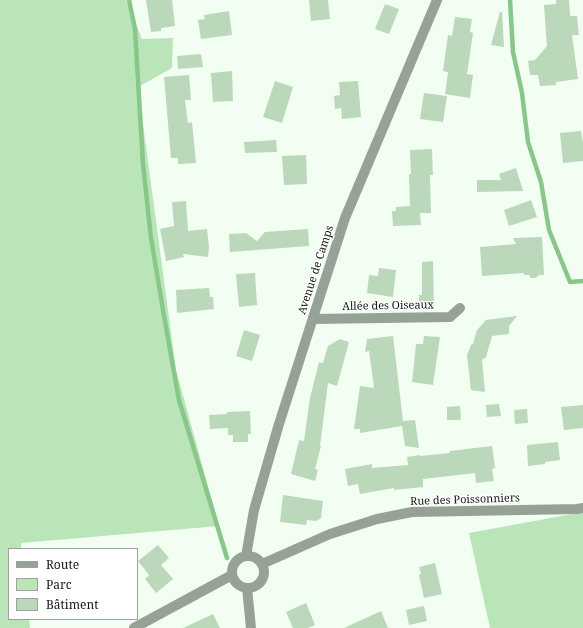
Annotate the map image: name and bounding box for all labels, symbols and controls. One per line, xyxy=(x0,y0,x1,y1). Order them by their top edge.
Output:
street label: Avenue de Camps xyxy=(295,224,337,316)
street label: Allée des Oiseaux xyxy=(342,299,434,313)
street label: Rue des Poissonniers xyxy=(410,491,520,509)
legend xyxy=(8,548,138,620)
text: Route xyxy=(46,556,79,573)
text: Parc xyxy=(46,576,72,593)
text: Bâtiment xyxy=(46,596,98,613)

